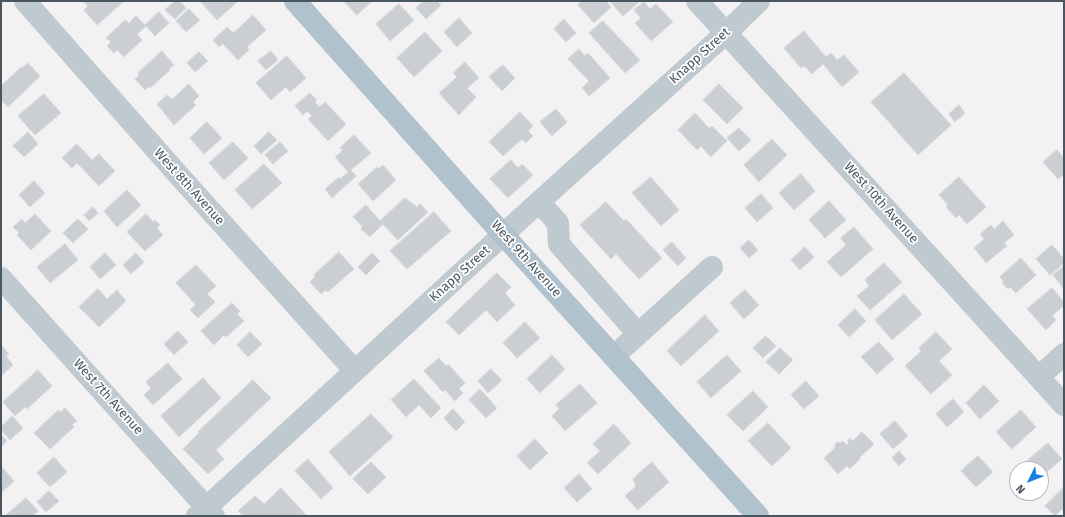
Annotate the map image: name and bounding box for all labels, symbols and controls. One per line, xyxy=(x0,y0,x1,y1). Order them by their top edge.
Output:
street label: Knapp Street xyxy=(666,25,734,87)
street label: West 8th Avenue xyxy=(150,145,228,229)
street label: West 10th Avenue xyxy=(841,159,921,247)
street label: West 9th Avenue xyxy=(488,218,564,300)
street label: Knapp Street xyxy=(426,243,494,305)
street label: West 7th Avenue xyxy=(70,356,146,438)
north arrow xyxy=(1009,461,1049,501)
text: N xyxy=(1013,482,1028,496)

